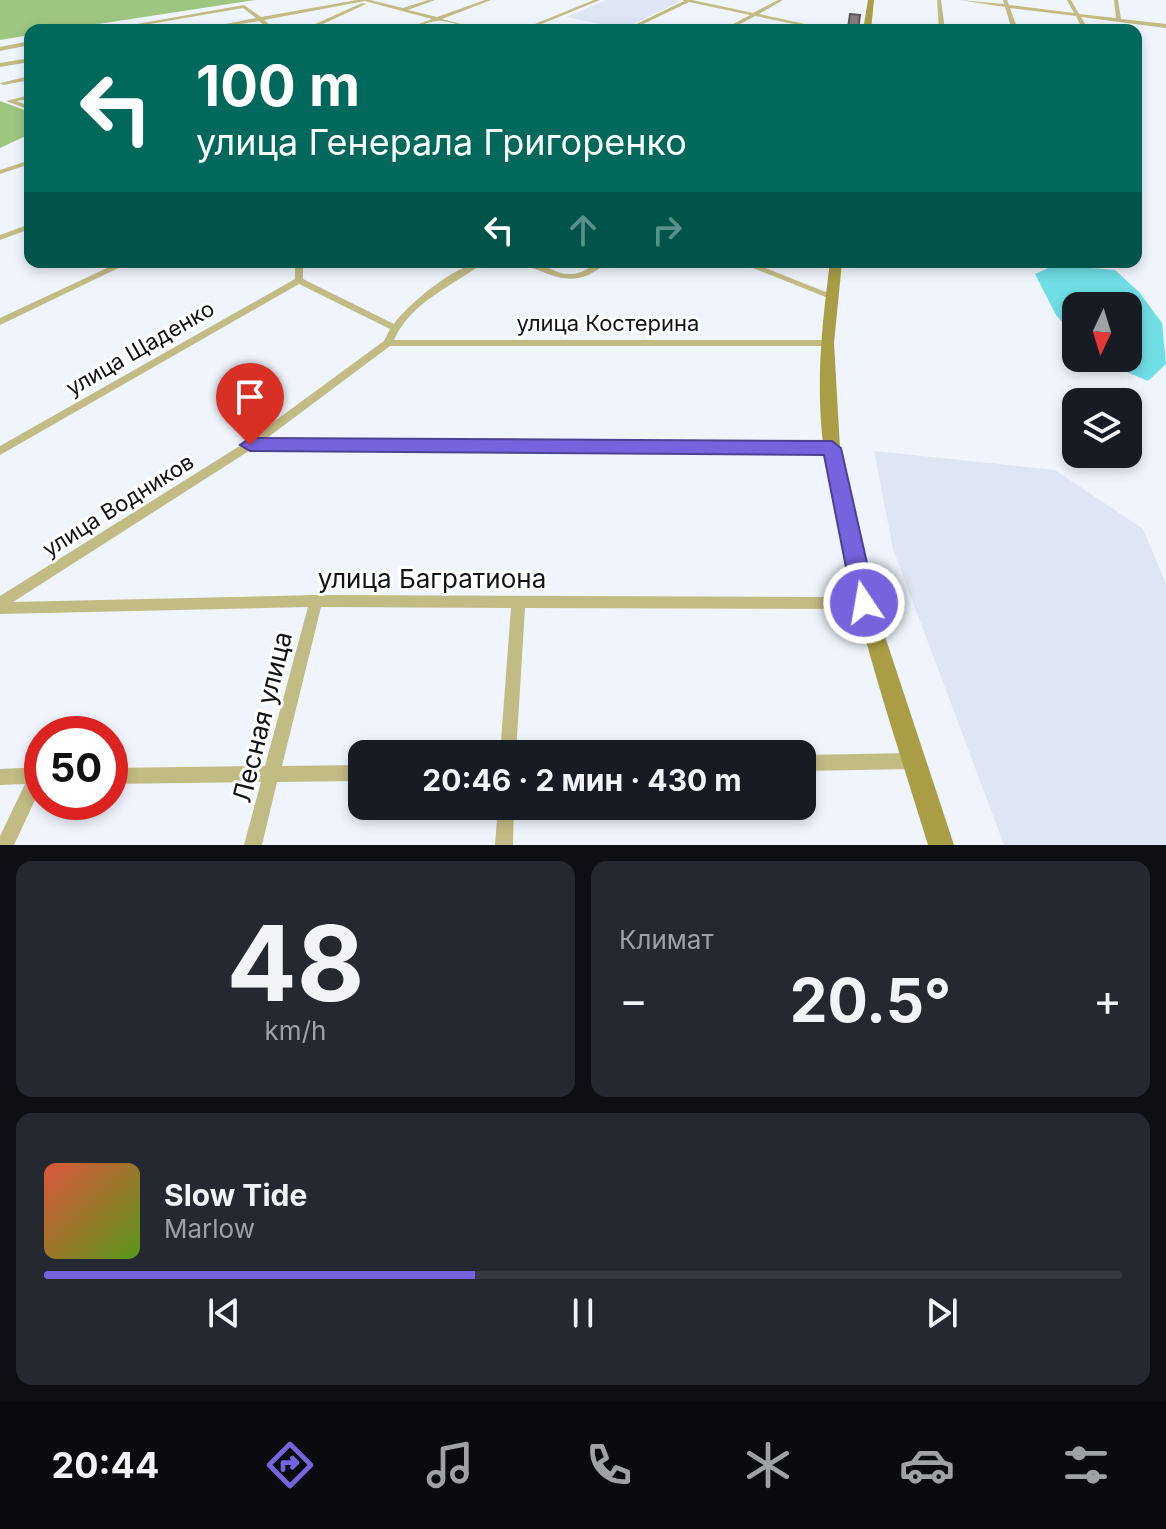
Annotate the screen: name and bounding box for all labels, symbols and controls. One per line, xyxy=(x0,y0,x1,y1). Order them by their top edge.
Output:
text: 100 m xyxy=(196,52,360,120)
icon: left xyxy=(64,56,168,160)
text: улица Генерала Григоренко xyxy=(196,120,687,164)
icon: left xyxy=(477,208,521,252)
icon: ahead xyxy=(561,208,605,252)
icon: right xyxy=(645,208,689,252)
north arrow xyxy=(1062,292,1142,372)
map controls xyxy=(1062,292,1142,468)
street label: улица Щаденко xyxy=(61,295,219,401)
street label: улица Костерина xyxy=(517,310,699,336)
pin xyxy=(216,363,284,445)
icon: arrive xyxy=(228,375,272,419)
button: layers xyxy=(1062,388,1142,468)
street label: улица Водников xyxy=(38,448,198,562)
position arrow xyxy=(822,561,906,645)
street label: улица Багратиона xyxy=(318,563,546,594)
street label: Лесная улица xyxy=(226,628,298,806)
speed limit sign: 50 xyxy=(24,716,128,820)
text: 20:46 · 2 мин · 430 m xyxy=(422,762,742,798)
text: 48 xyxy=(226,900,365,1026)
text: Климат xyxy=(619,924,714,955)
text: 20.5° xyxy=(790,964,951,1036)
text: − xyxy=(619,973,648,1027)
text: + xyxy=(1093,973,1122,1027)
text: km/h xyxy=(265,1015,326,1046)
text: Slow Tide xyxy=(164,1177,307,1213)
text: Marlow xyxy=(164,1213,255,1244)
icon: previous xyxy=(202,1291,246,1335)
icon: pause xyxy=(561,1291,605,1335)
icon: next xyxy=(920,1291,964,1335)
icon: directions xyxy=(262,1437,318,1493)
icon: music xyxy=(422,1437,478,1493)
icon: phone xyxy=(581,1437,637,1493)
icon: climate xyxy=(740,1437,796,1493)
icon: car xyxy=(899,1437,955,1493)
icon: filters xyxy=(1058,1437,1114,1493)
text: 20:44 xyxy=(52,1443,159,1487)

